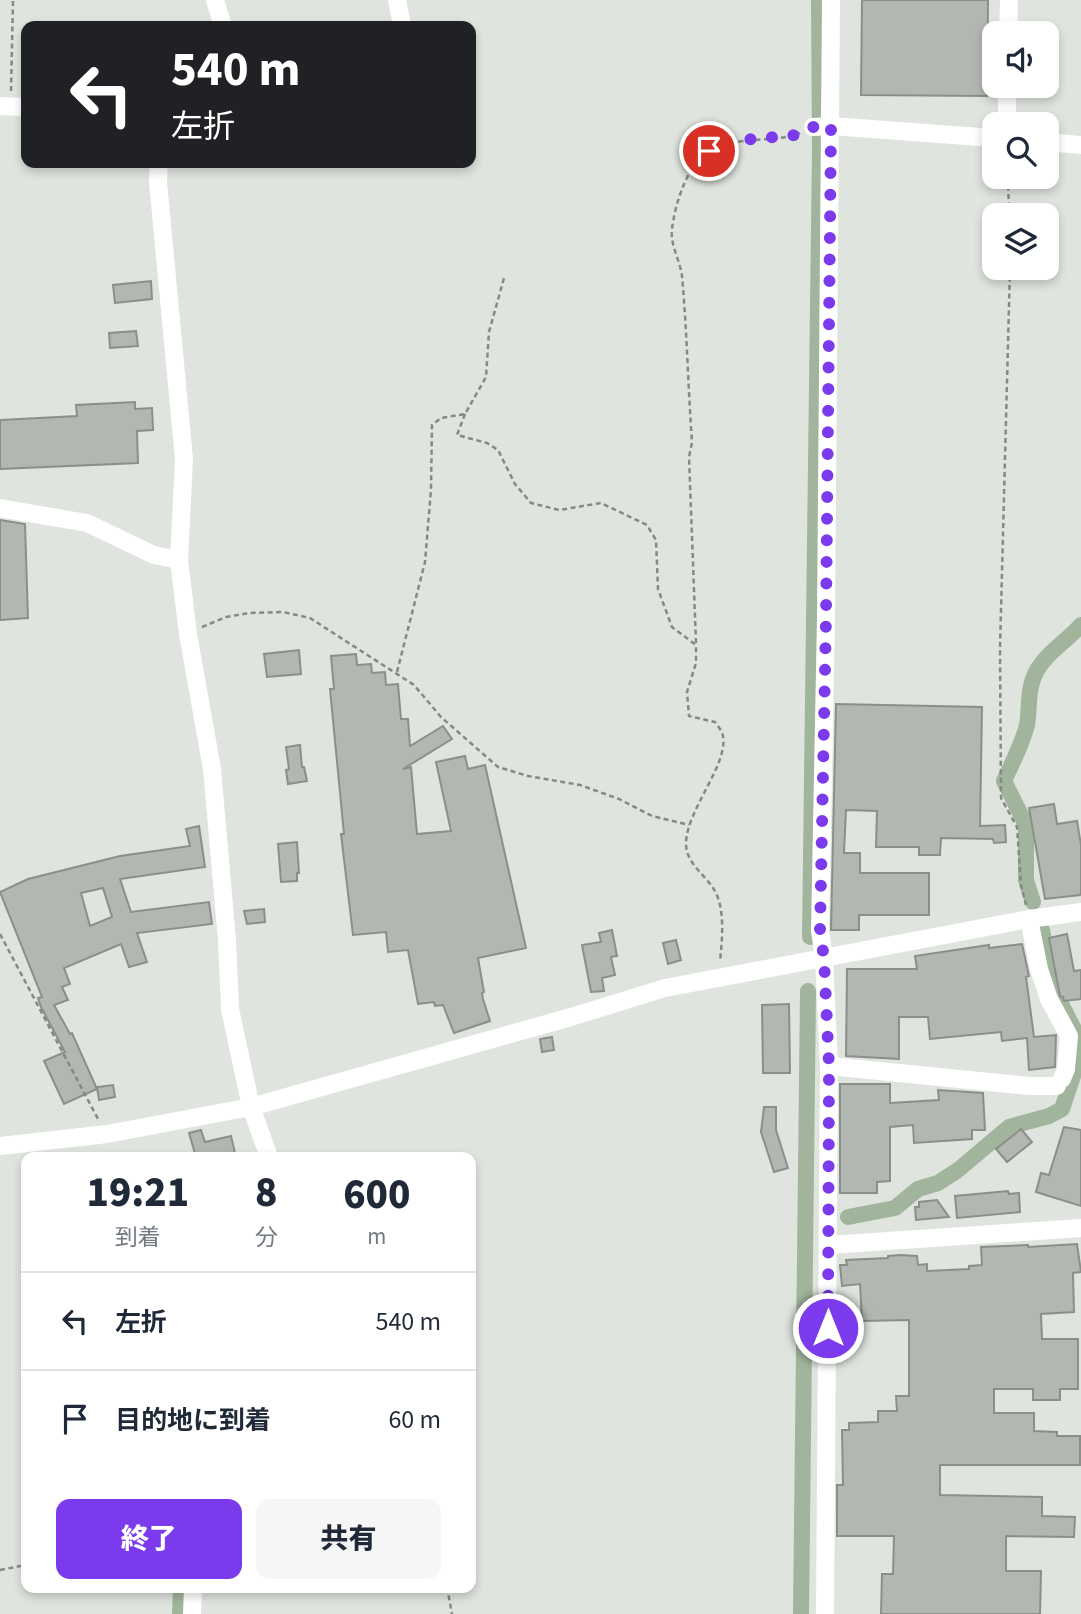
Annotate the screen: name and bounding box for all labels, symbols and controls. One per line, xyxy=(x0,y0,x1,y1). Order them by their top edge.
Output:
map controls xyxy=(982,21,1059,280)
button: sound xyxy=(982,21,1059,98)
text: 540 m xyxy=(171,35,300,105)
icon: left xyxy=(56,49,147,140)
text: 左折 xyxy=(171,104,235,150)
button: search xyxy=(982,112,1059,189)
pin xyxy=(679,121,739,181)
icon: arrive xyxy=(690,132,728,170)
button: layers xyxy=(982,203,1059,280)
text: 19:21 xyxy=(86,1163,189,1223)
text: 8 xyxy=(255,1163,277,1223)
text: 600 xyxy=(343,1165,410,1225)
text: m xyxy=(367,1220,386,1253)
text: 到着 xyxy=(115,1221,161,1254)
text: 分 xyxy=(255,1221,278,1254)
position arrow xyxy=(791,1291,865,1365)
icon: left xyxy=(56,1302,94,1340)
text: 540 m xyxy=(375,1303,441,1340)
text: 左折 xyxy=(115,1304,167,1341)
icon: arrive xyxy=(56,1400,94,1438)
text: 60 m xyxy=(388,1401,441,1438)
text: 目的地に到着 xyxy=(115,1402,271,1439)
button: 終了 xyxy=(56,1499,242,1579)
button: 共有 xyxy=(256,1499,441,1579)

